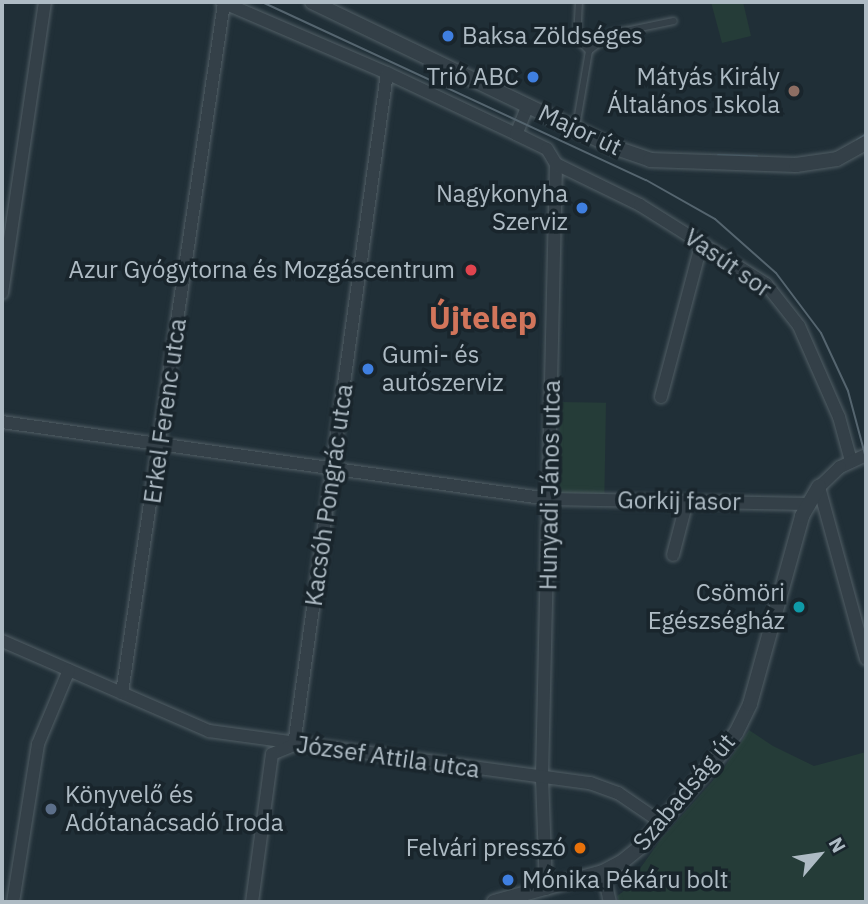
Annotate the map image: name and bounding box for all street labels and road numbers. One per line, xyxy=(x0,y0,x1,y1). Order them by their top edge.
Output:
street label: Major út xyxy=(534,98,626,162)
street label: Vasút sor xyxy=(679,223,777,303)
street label: Erkel Ferenc utca xyxy=(138,317,192,505)
street label: Hunyadi János utca xyxy=(534,380,566,590)
street label: Kacsóh Pongrác utca xyxy=(299,382,359,608)
street label: Gorkij fasor xyxy=(617,486,741,516)
street label: Szabadság út xyxy=(627,728,741,856)
street label: József Attila utca xyxy=(295,730,481,784)

